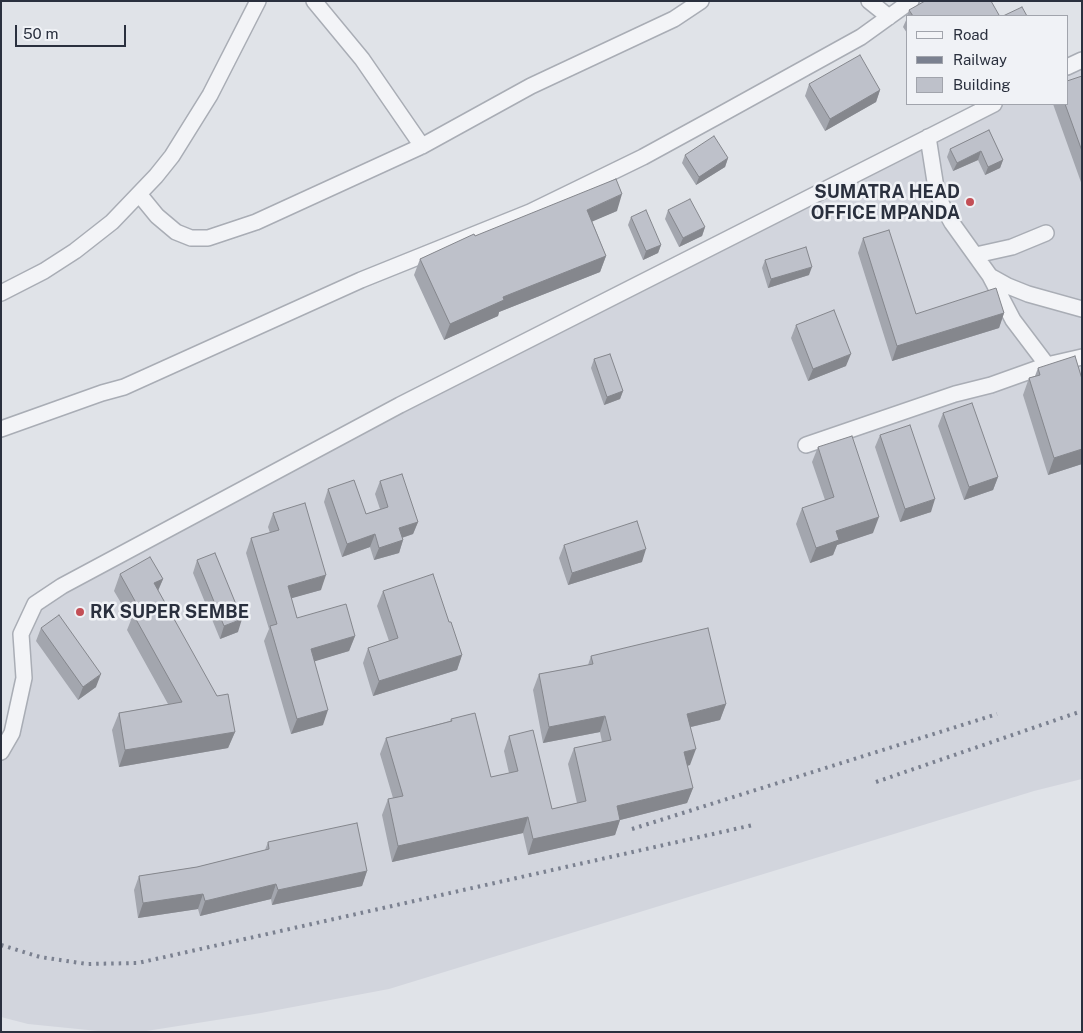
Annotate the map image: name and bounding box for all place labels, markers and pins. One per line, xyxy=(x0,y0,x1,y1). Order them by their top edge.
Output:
place label: SUMATRA HEAD OFFICE MPANDA xyxy=(811,181,960,223)
marker: SUMATRA HEAD OFFICE MPANDA xyxy=(964,196,976,208)
place label: RK SUPER SEMBE xyxy=(90,601,249,623)
marker: RK SUPER SEMBE xyxy=(74,606,86,618)

